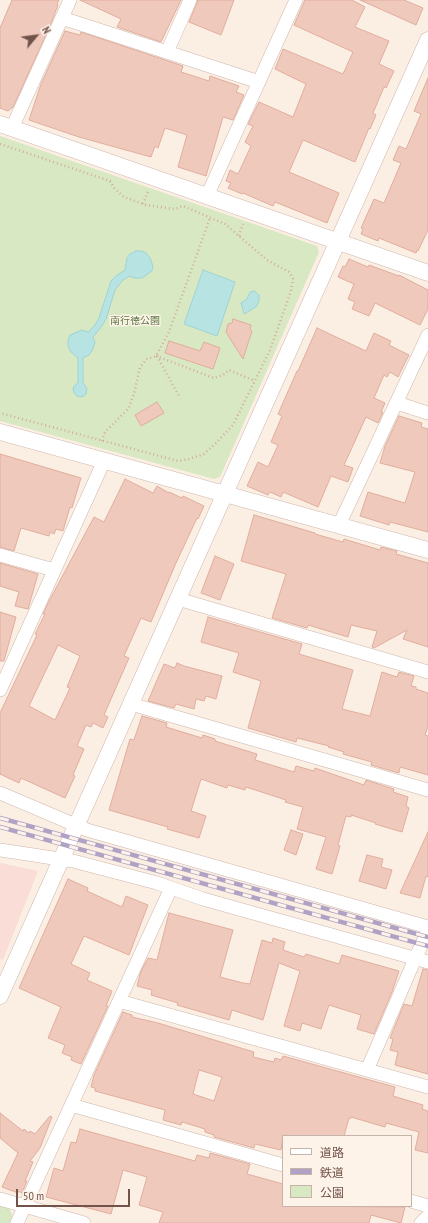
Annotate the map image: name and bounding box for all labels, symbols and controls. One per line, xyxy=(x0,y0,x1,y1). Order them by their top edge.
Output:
north arrow xyxy=(16,16,56,56)
text: N xyxy=(39,24,54,36)
park label: 南行徳公園 xyxy=(110,315,160,327)
legend xyxy=(282,1135,412,1207)
text: 道路 xyxy=(320,1145,344,1160)
text: 鉄道 xyxy=(320,1165,344,1180)
scale bar xyxy=(18,1181,132,1207)
text: 公園 xyxy=(320,1185,344,1200)
text: 50 m xyxy=(23,1188,44,1203)

